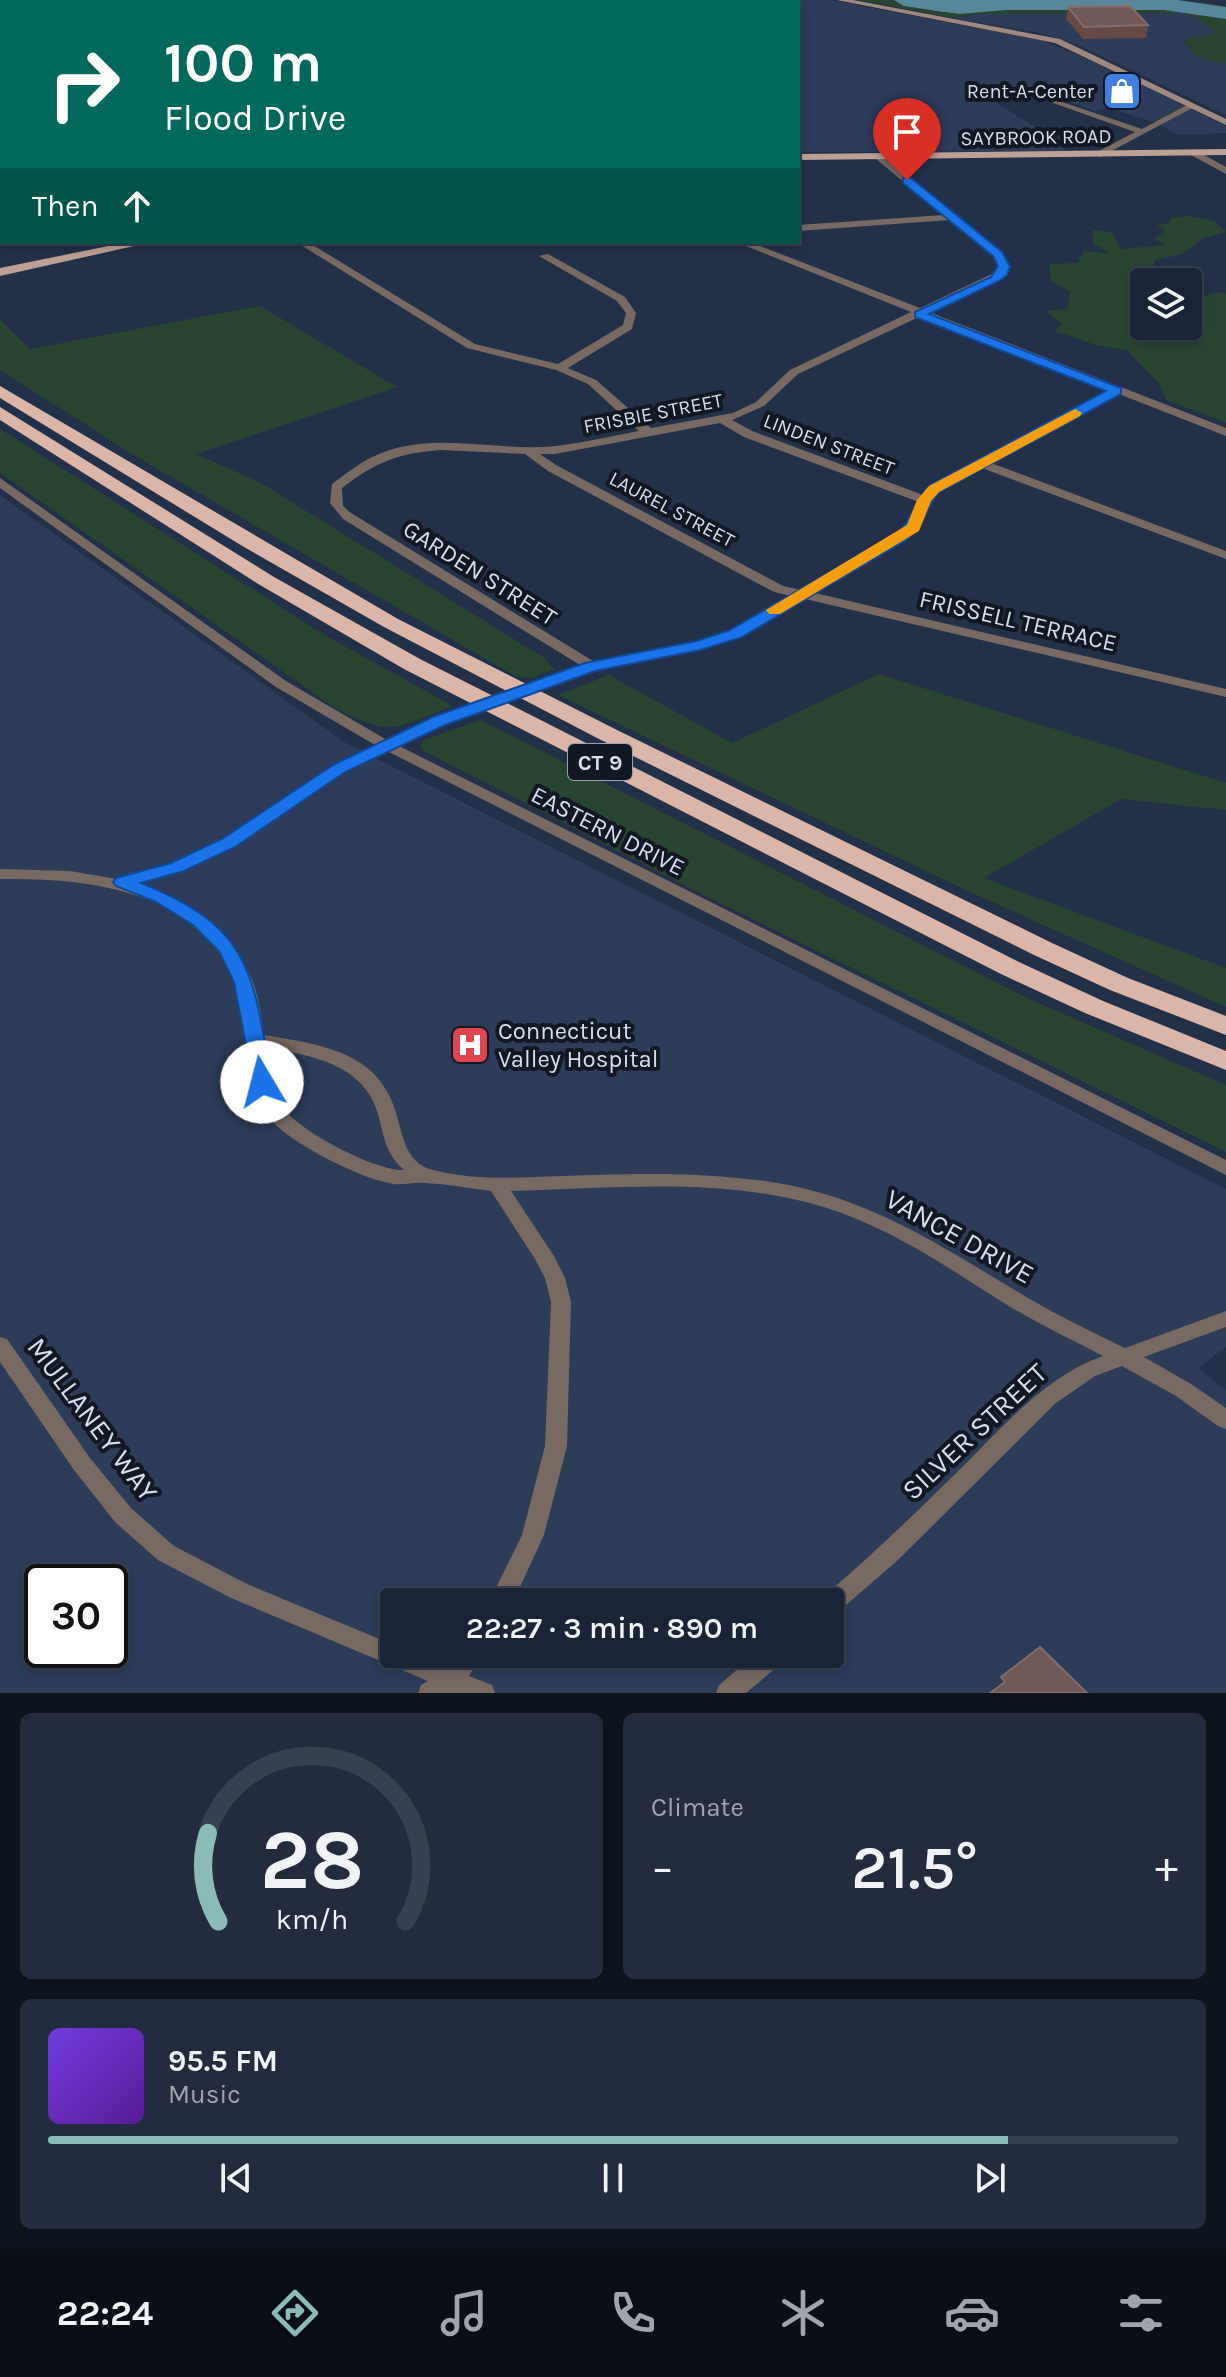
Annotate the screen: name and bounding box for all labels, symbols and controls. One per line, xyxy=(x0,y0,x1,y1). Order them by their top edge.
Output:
text: 100 m xyxy=(164,30,322,95)
icon: right xyxy=(32,32,136,136)
shop icon: Rent-A-Center xyxy=(1101,70,1143,112)
place label: Rent-A-Center xyxy=(967,80,1095,103)
text: Flood Drive xyxy=(164,97,346,139)
pin xyxy=(873,98,941,180)
icon: arrive xyxy=(885,110,929,154)
street label: SAYBROOK ROAD xyxy=(960,125,1112,150)
icon: ahead xyxy=(115,184,159,228)
text: Then xyxy=(32,188,99,224)
map controls xyxy=(1130,268,1202,340)
button: layers xyxy=(1130,268,1202,340)
street label: FRISBIE STREET xyxy=(582,389,725,438)
street label: LINDEN STREET xyxy=(760,409,898,480)
street label: LAUREL STREET xyxy=(605,467,738,552)
street label: GARDEN STREET xyxy=(398,515,562,631)
street label: FRISSELL TERRACE xyxy=(917,585,1119,657)
road number: CT 9 xyxy=(568,744,632,780)
street label: EASTERN DRIVE xyxy=(527,780,689,882)
place label: Connecticut Valley Hospital xyxy=(498,1017,659,1073)
hospital icon: Connecticut Valley Hospital xyxy=(449,1024,491,1066)
position arrow xyxy=(220,1040,304,1124)
street label: VANCE DRIVE xyxy=(880,1182,1040,1291)
street label: MULLANEY WAY xyxy=(20,1331,165,1508)
street label: SILVER STREET xyxy=(895,1356,1053,1507)
speed limit sign: 30 xyxy=(24,1564,128,1668)
text: 22:27 · 3 min · 890 m xyxy=(466,1610,758,1646)
text: Climate xyxy=(651,1792,744,1823)
text: 28 xyxy=(259,1812,364,1909)
text: 21.5° xyxy=(851,1833,978,1903)
text: − xyxy=(651,1842,674,1893)
text: + xyxy=(1155,1842,1178,1893)
text: km/h xyxy=(275,1903,348,1936)
text: 95.5 FM xyxy=(168,2043,278,2079)
text: Music xyxy=(168,2079,241,2110)
icon: previous xyxy=(214,2156,258,2200)
icon: pause xyxy=(591,2156,635,2200)
icon: next xyxy=(968,2156,1012,2200)
icon: directions xyxy=(267,2285,323,2341)
icon: music xyxy=(436,2285,492,2341)
icon: phone xyxy=(605,2285,661,2341)
icon: climate xyxy=(775,2285,831,2341)
icon: car xyxy=(944,2285,1000,2341)
icon: filters xyxy=(1113,2285,1169,2341)
text: 22:24 xyxy=(57,2292,153,2334)

